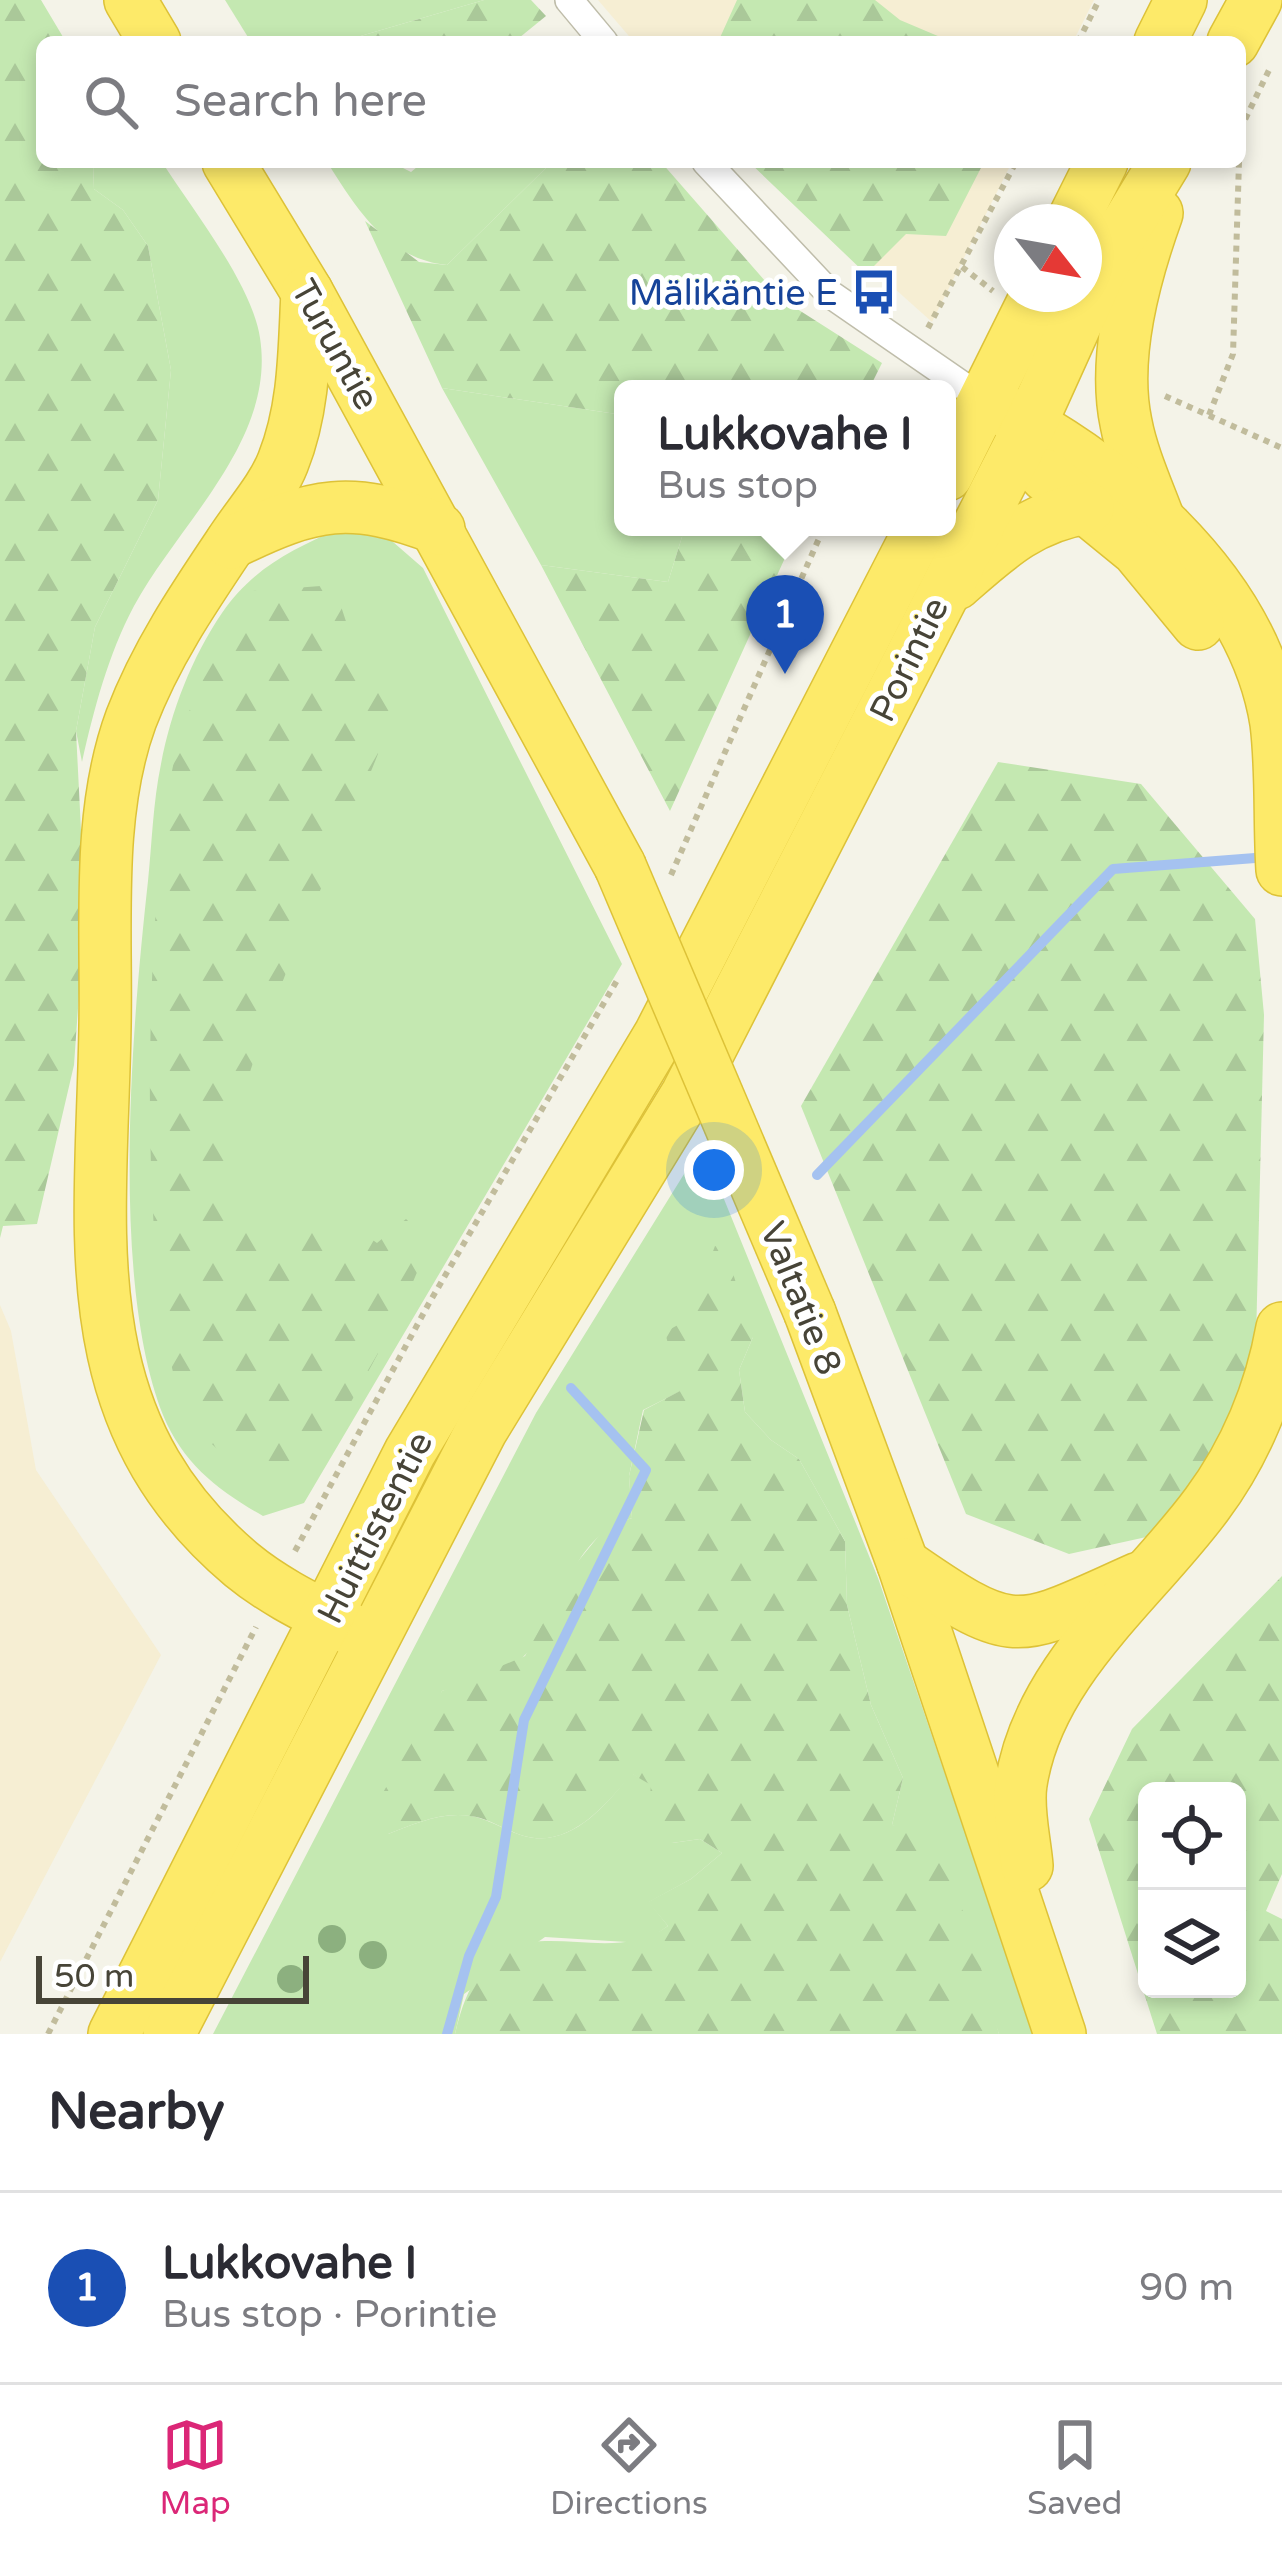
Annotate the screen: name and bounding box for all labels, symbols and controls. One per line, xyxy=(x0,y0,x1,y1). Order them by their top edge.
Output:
search box xyxy=(36,36,1246,168)
icon: search xyxy=(78,69,144,135)
text: Search here xyxy=(174,75,427,129)
north arrow xyxy=(994,204,1102,312)
bus stop icon: Mälikäntie E xyxy=(849,267,899,317)
street label: Turuntie xyxy=(281,272,388,417)
place label: Mälikäntie E xyxy=(629,272,838,315)
popup xyxy=(614,380,956,536)
text: Lukkovahe I xyxy=(657,408,913,462)
text: Bus stop xyxy=(657,462,818,509)
pin: 1 xyxy=(746,575,824,674)
street label: Porintie xyxy=(861,590,958,729)
your location xyxy=(684,1140,744,1200)
street label: Valtatie 8 xyxy=(751,1216,851,1381)
street label: Huittistentie xyxy=(309,1425,442,1631)
map controls xyxy=(1138,1782,1246,1998)
button: locate xyxy=(1138,1782,1246,1890)
button: layers xyxy=(1138,1890,1246,1998)
scale bar xyxy=(36,1950,309,2003)
text: 50 m xyxy=(54,1957,134,1996)
text: Nearby xyxy=(48,2081,225,2143)
text: Lukkovahe I xyxy=(162,2237,417,2291)
text: 1 xyxy=(75,2264,99,2311)
text: 90 m xyxy=(1139,2264,1234,2311)
text: Bus stop · Porintie xyxy=(162,2291,497,2338)
tab: Map xyxy=(160,2412,231,2523)
tab: Directions xyxy=(550,2412,708,2523)
tab: Saved xyxy=(1027,2412,1122,2523)

